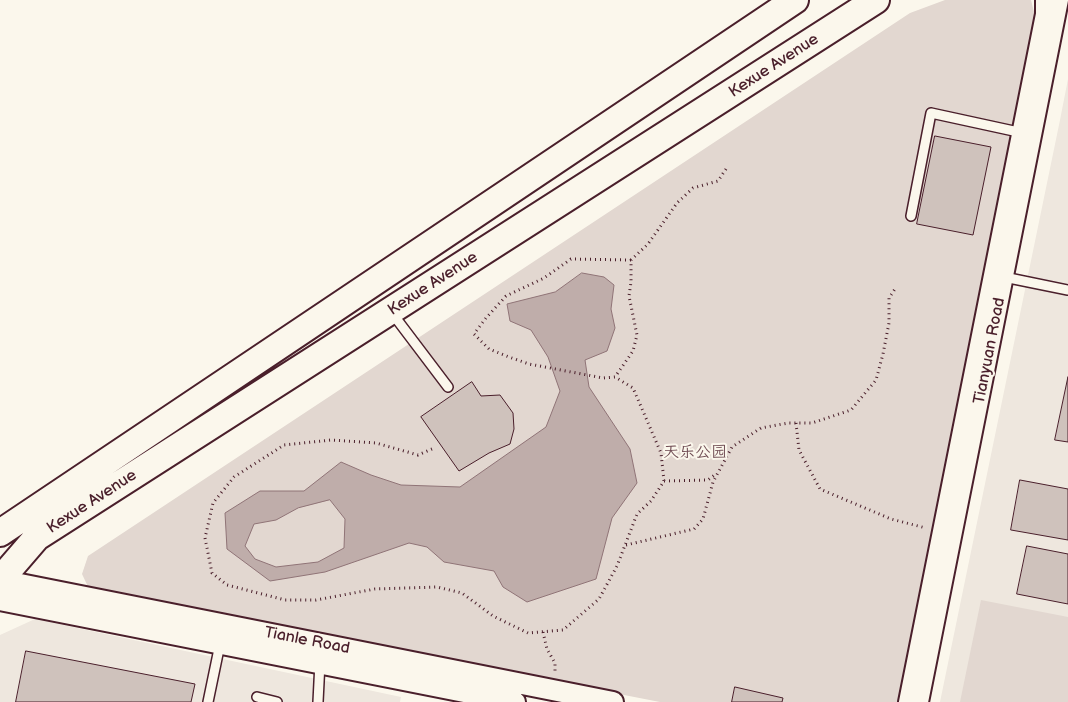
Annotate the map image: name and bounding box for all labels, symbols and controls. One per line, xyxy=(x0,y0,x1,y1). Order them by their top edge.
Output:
street label: Kexue Avenue xyxy=(726,30,822,102)
street label: Kexue Avenue xyxy=(385,248,481,320)
street label: Tianyuan Road xyxy=(970,296,1010,406)
park label: 天乐公园 xyxy=(663,443,727,463)
street label: Kexue Avenue xyxy=(44,466,140,538)
street label: Tianle Road xyxy=(263,623,351,659)

